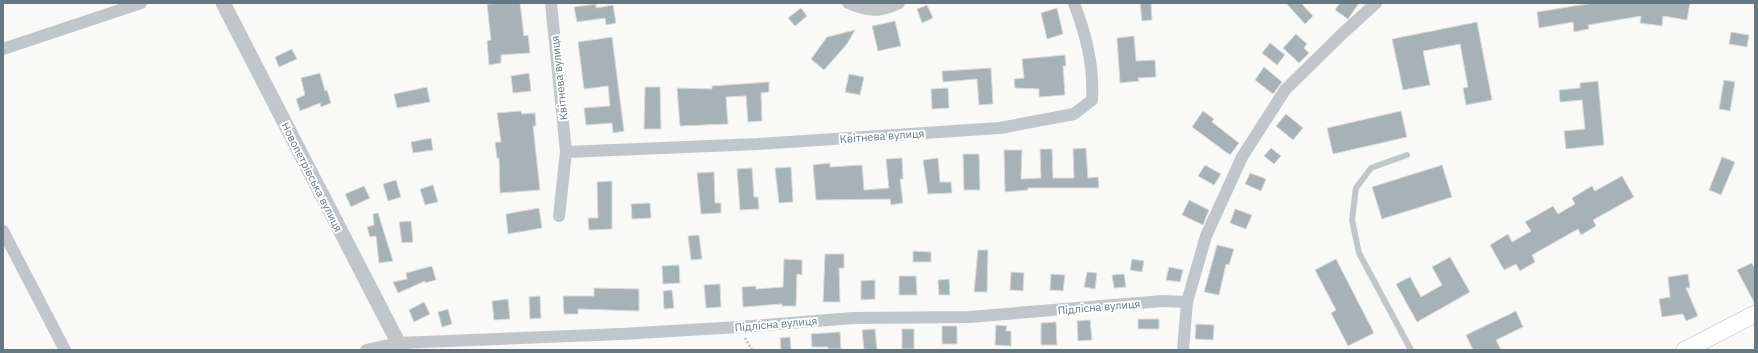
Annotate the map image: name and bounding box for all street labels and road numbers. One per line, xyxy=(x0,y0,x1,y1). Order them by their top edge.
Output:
street label: Квітнева вулиця xyxy=(548,35,570,121)
street label: Новопетрівська вулиця xyxy=(278,120,346,234)
street label: Квітнева вулиця xyxy=(839,126,925,146)
street label: Підлісна вулиця xyxy=(1057,296,1141,318)
street label: Підлісна вулиця xyxy=(734,313,818,335)

